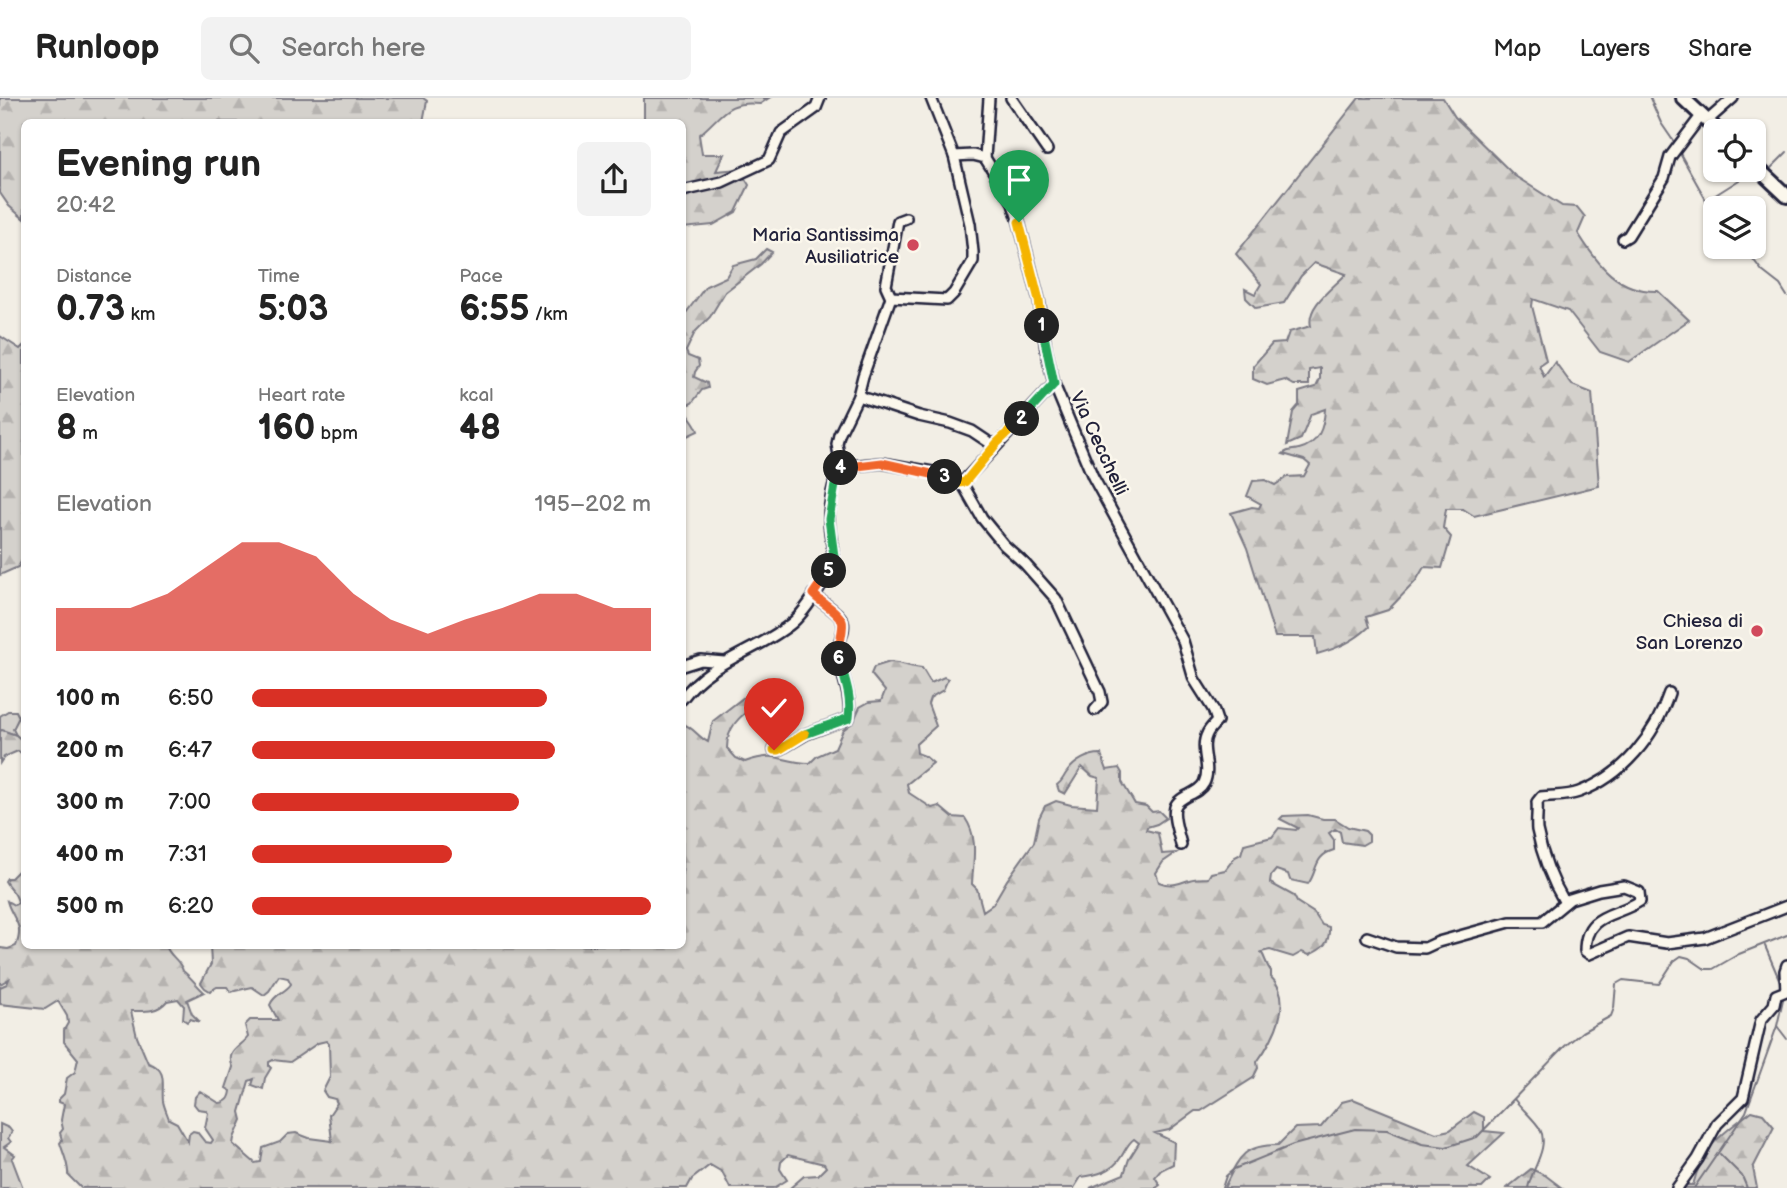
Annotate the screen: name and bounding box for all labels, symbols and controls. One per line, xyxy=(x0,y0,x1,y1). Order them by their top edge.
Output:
search box xyxy=(201,17,691,80)
text: Runloop xyxy=(35,28,159,68)
icon: search xyxy=(225,29,263,67)
text: Search here xyxy=(281,33,425,64)
text: Map xyxy=(1493,34,1541,63)
text: Layers xyxy=(1579,34,1650,63)
text: Share xyxy=(1688,34,1752,63)
map controls xyxy=(1703,119,1766,259)
button: locate xyxy=(1703,119,1766,182)
text: Evening run xyxy=(56,142,261,187)
button: share xyxy=(577,142,651,216)
pin xyxy=(989,150,1049,222)
icon: arrive xyxy=(1000,161,1038,199)
text: 20:42 xyxy=(56,191,115,219)
button: layers xyxy=(1703,196,1766,259)
place label: Maria Santissima Ausiliatrice xyxy=(752,224,899,269)
marker: Maria Santissima Ausiliatrice xyxy=(905,237,921,253)
text: Distance xyxy=(56,265,132,288)
text: Time xyxy=(258,265,300,288)
text: Pace xyxy=(459,265,503,288)
text: 0.73 xyxy=(56,288,125,331)
text: 5:03 xyxy=(258,288,329,331)
text: 6:55 xyxy=(459,288,529,331)
text: km xyxy=(125,303,155,326)
text: /km xyxy=(529,303,568,326)
pin: 1 xyxy=(1024,308,1060,344)
text: 1 xyxy=(1038,314,1046,337)
text: Elevation xyxy=(56,384,135,407)
text: Heart rate xyxy=(258,384,345,407)
text: kcal xyxy=(459,384,493,407)
street label: Via Cecchelli xyxy=(1065,388,1133,499)
pin: 2 xyxy=(1004,402,1040,436)
text: 8 xyxy=(56,407,77,450)
text: 160 xyxy=(258,407,315,450)
text: 48 xyxy=(459,407,501,450)
text: 2 xyxy=(1016,407,1027,430)
text: m xyxy=(77,422,98,445)
text: bpm xyxy=(315,422,358,445)
pin: 4 xyxy=(824,450,858,486)
text: 4 xyxy=(835,456,846,479)
pin: 3 xyxy=(928,460,962,494)
text: 3 xyxy=(939,465,950,488)
text: Elevation xyxy=(56,490,152,518)
text: 195–202 m xyxy=(535,490,651,518)
pin: 5 xyxy=(812,554,846,588)
text: 5 xyxy=(823,559,834,582)
place label: Chiesa di San Lorenzo xyxy=(1636,610,1743,655)
marker: Chiesa di San Lorenzo xyxy=(1749,623,1765,639)
pin: 6 xyxy=(822,642,856,676)
text: 6 xyxy=(833,647,844,670)
pin xyxy=(744,678,804,750)
text: 100 m xyxy=(56,684,120,712)
text: 6:50 xyxy=(168,684,213,712)
icon: check xyxy=(755,689,793,727)
text: 200 m xyxy=(56,736,124,764)
text: 6:47 xyxy=(168,736,212,764)
text: 300 m xyxy=(56,788,124,816)
text: 7:00 xyxy=(168,788,211,816)
text: 400 m xyxy=(56,840,124,868)
text: 7:31 xyxy=(168,840,207,868)
text: 500 m xyxy=(56,892,124,920)
text: 6:20 xyxy=(168,892,214,920)

